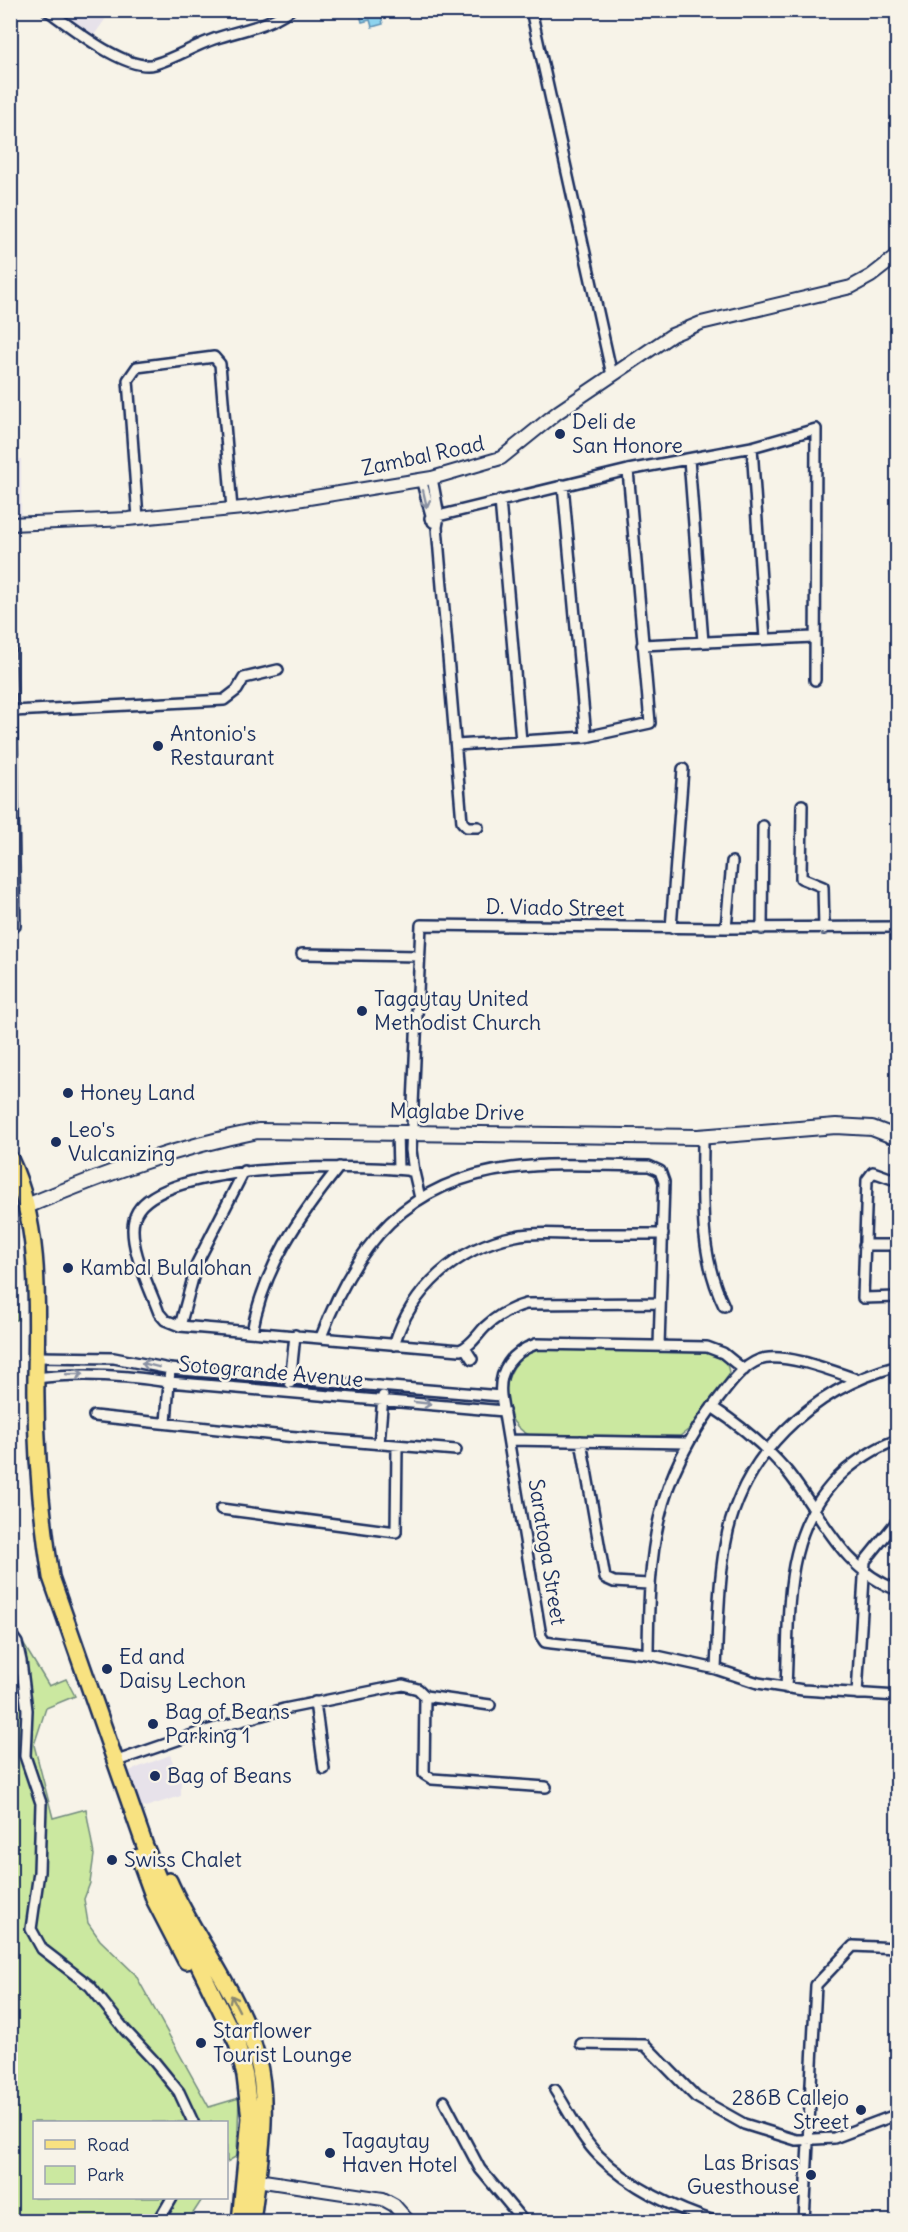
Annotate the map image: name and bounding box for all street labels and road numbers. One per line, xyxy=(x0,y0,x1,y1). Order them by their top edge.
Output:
street label: Zambal Road xyxy=(359,429,487,482)
street label: D. Viado Street xyxy=(485,893,625,922)
street label: Maglabe Drive xyxy=(389,1097,525,1126)
street label: Sotogrande Avenue xyxy=(178,1350,365,1393)
street label: Saratoga Street xyxy=(523,1477,572,1627)

